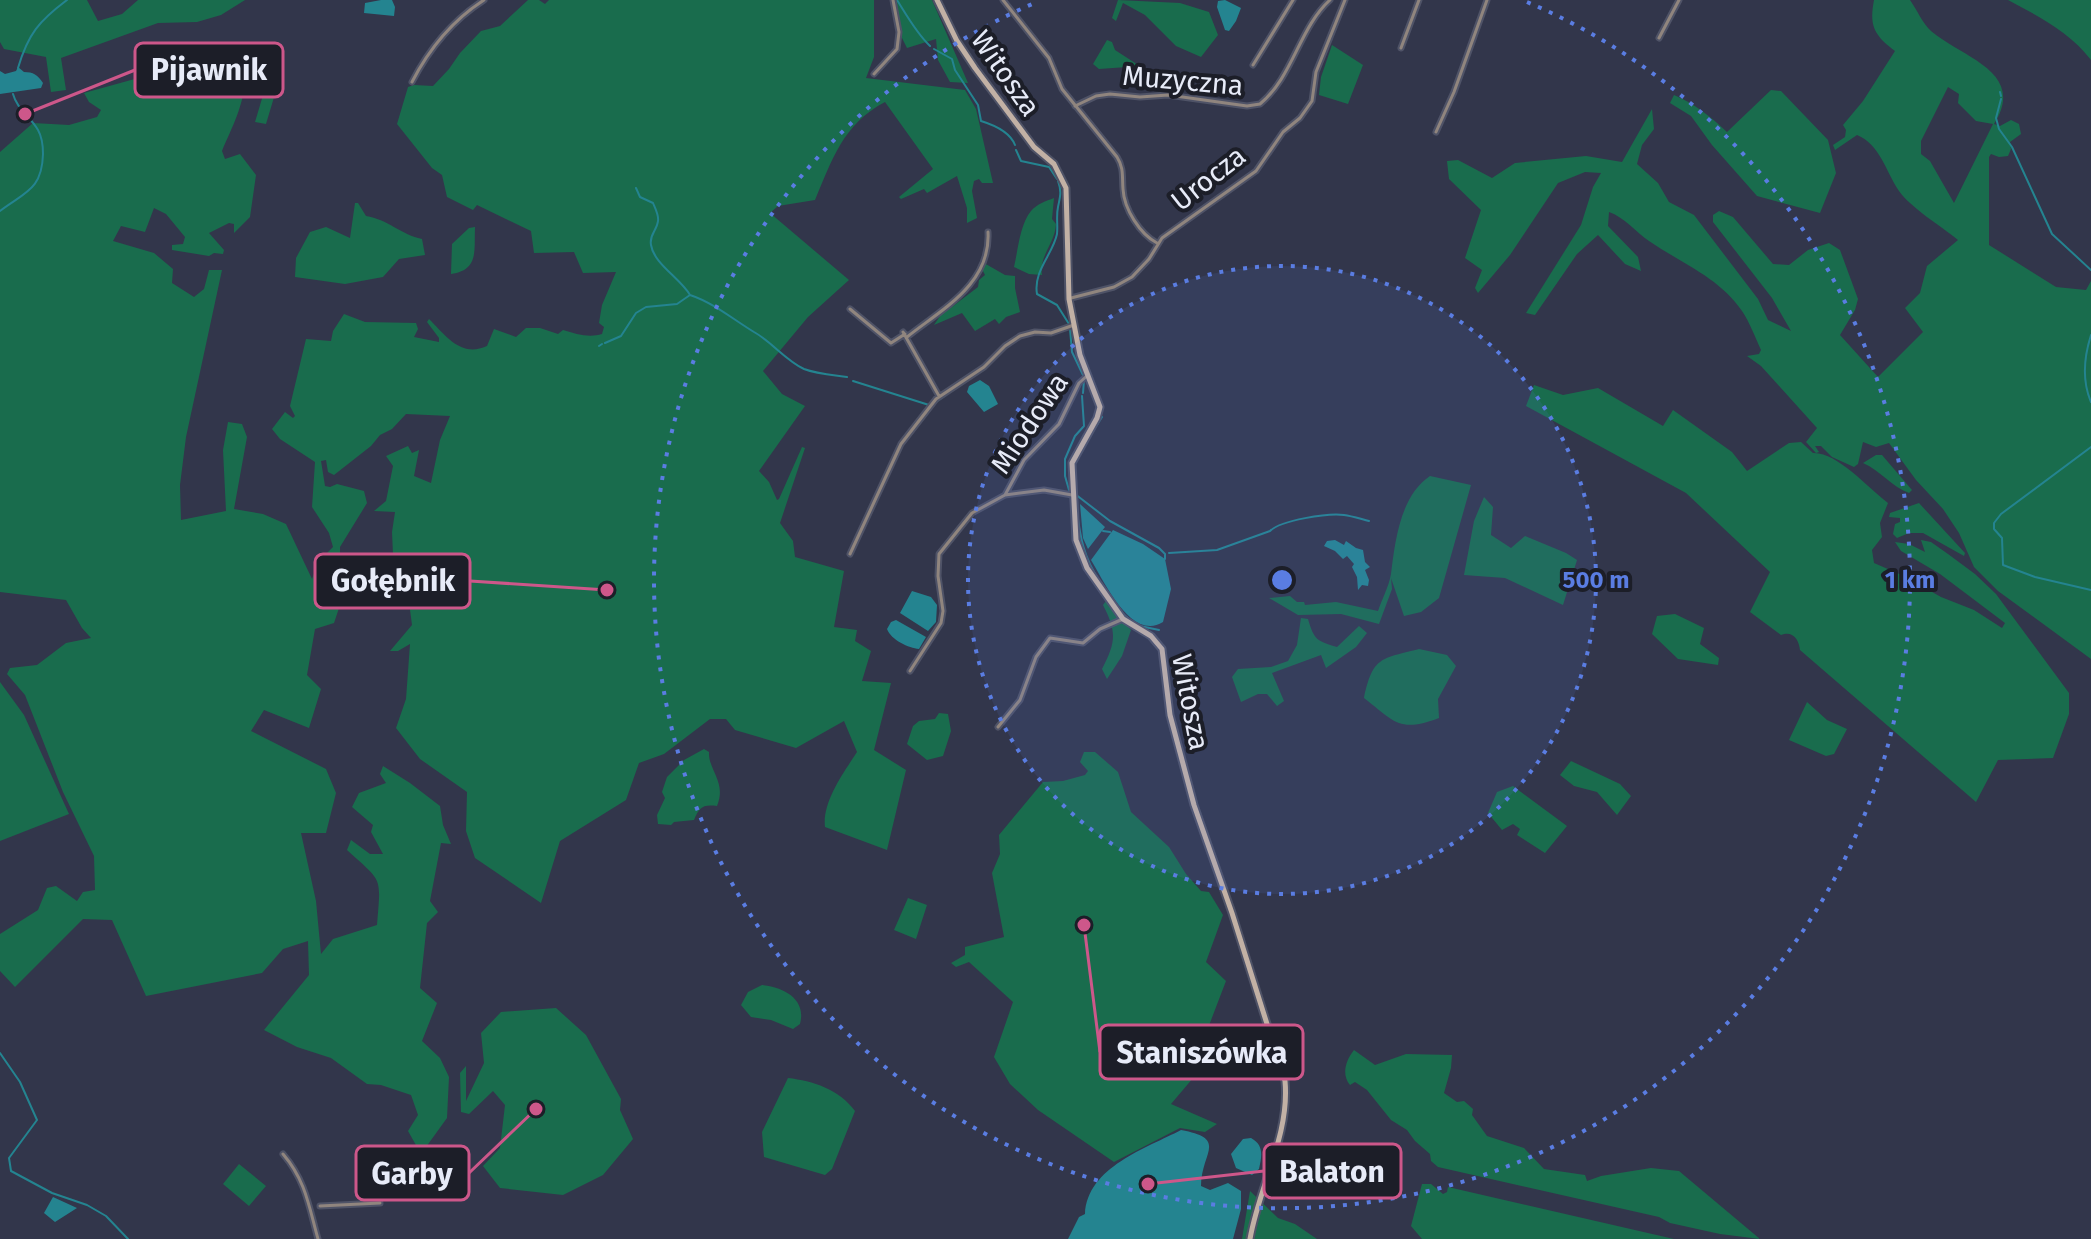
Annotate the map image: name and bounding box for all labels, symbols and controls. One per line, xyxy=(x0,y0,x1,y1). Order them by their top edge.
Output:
street label: Witosza xyxy=(964,24,1047,123)
callout: Pijawnik xyxy=(135,43,283,97)
text: Pijawnik xyxy=(151,52,267,88)
street label: Muzyczna xyxy=(1121,59,1245,102)
street label: Urocza xyxy=(1165,139,1252,218)
street label: Miodowa xyxy=(984,367,1075,480)
callout: Gołębnik xyxy=(315,554,470,608)
text: Gołębnik xyxy=(331,563,455,599)
centre of rings xyxy=(1268,566,1296,594)
text: 500 m xyxy=(1563,566,1629,594)
text: 1 km xyxy=(1885,566,1935,594)
street label: Witosza xyxy=(1165,651,1216,753)
callout: Staniszówka xyxy=(1100,1025,1303,1079)
text: Staniszówka xyxy=(1116,1035,1288,1071)
callout: Balaton xyxy=(1264,1144,1401,1198)
callout: Garby xyxy=(356,1146,469,1200)
text: Balaton xyxy=(1279,1154,1385,1190)
text: Garby xyxy=(371,1156,453,1192)

